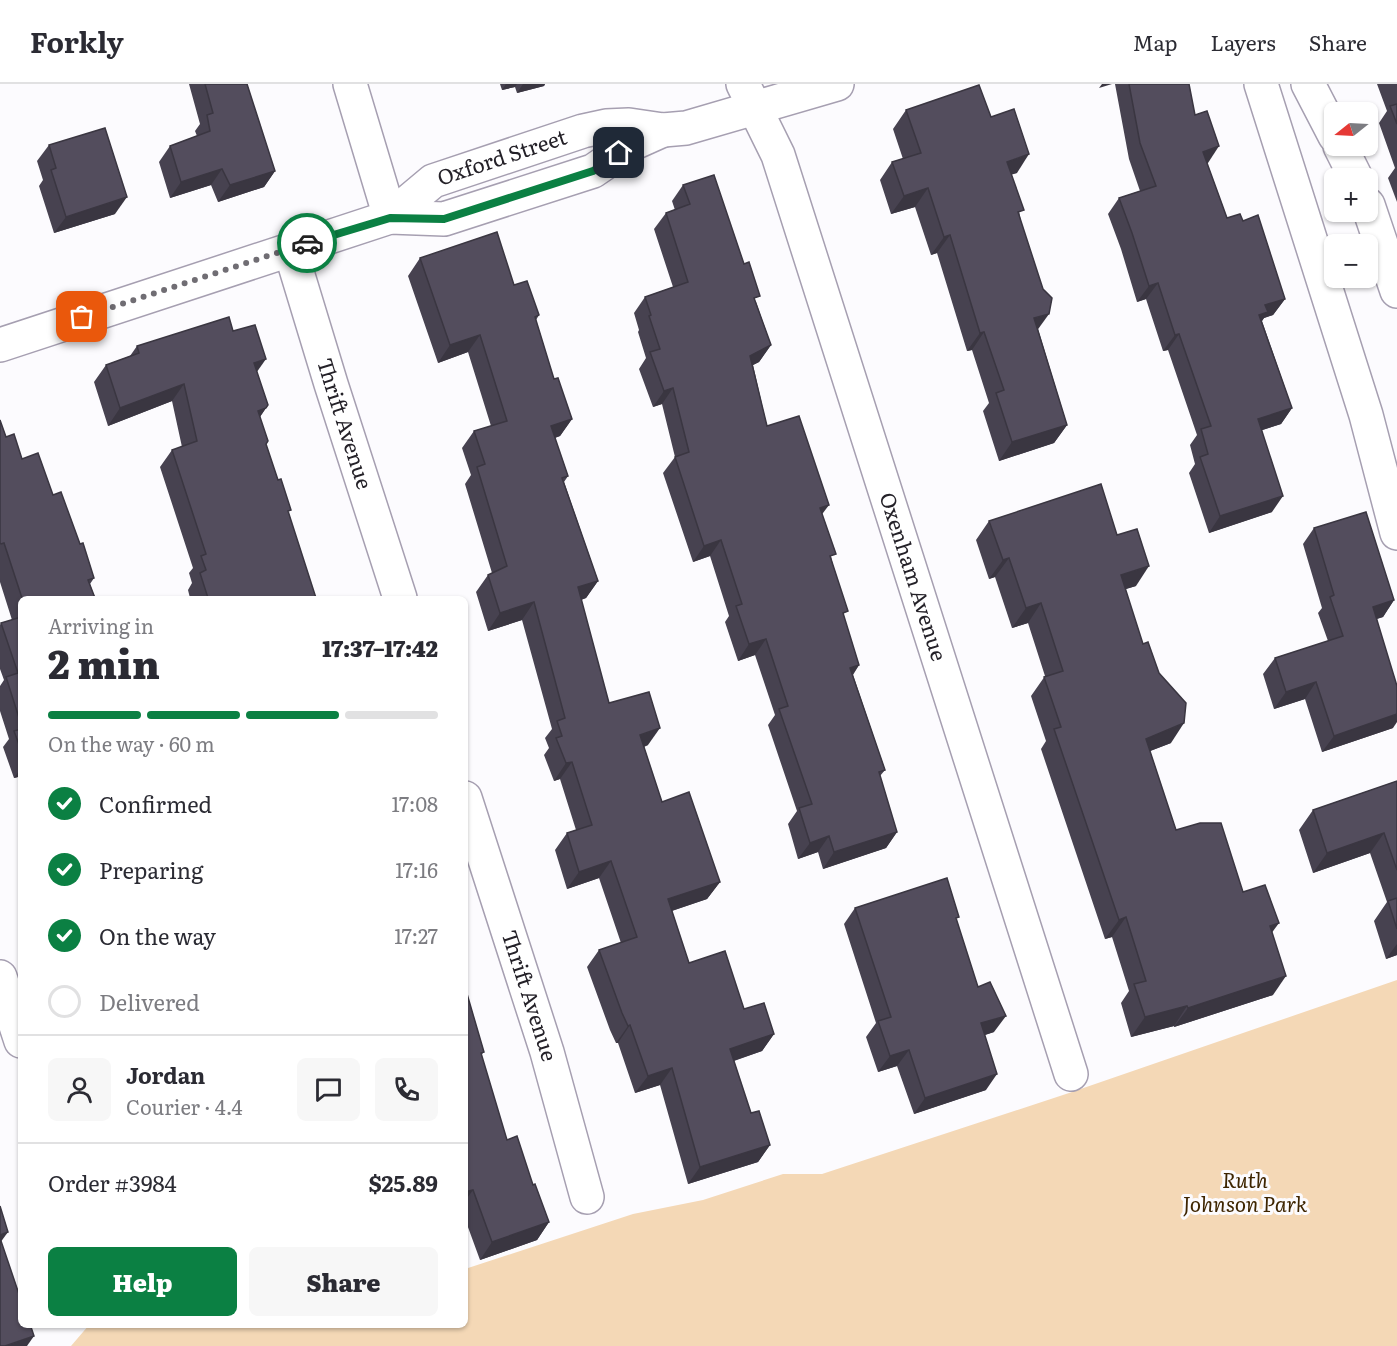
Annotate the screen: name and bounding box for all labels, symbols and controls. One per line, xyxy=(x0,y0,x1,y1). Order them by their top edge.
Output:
text: Forkly xyxy=(30,20,124,62)
text: Map xyxy=(1133,26,1178,57)
text: Layers xyxy=(1211,26,1276,57)
text: Share xyxy=(1309,26,1367,57)
north arrow xyxy=(1324,102,1378,156)
map controls xyxy=(1324,102,1378,288)
street label: Oxford Street xyxy=(433,119,571,192)
pin xyxy=(593,127,644,178)
icon: home xyxy=(602,136,635,169)
button: + xyxy=(1324,168,1378,222)
courier xyxy=(277,213,337,273)
icon: car xyxy=(291,227,324,260)
button: − xyxy=(1324,234,1378,288)
pin xyxy=(56,291,107,342)
icon: bag xyxy=(65,300,98,333)
street label: Thrift Avenue xyxy=(311,354,382,493)
street label: Oxenham Avenue xyxy=(873,488,956,665)
text: Arriving in xyxy=(48,610,154,640)
text: 17:37–17:42 xyxy=(322,631,438,664)
text: 2 min xyxy=(48,633,160,691)
text: On the way · 60 m xyxy=(48,728,215,758)
icon: check xyxy=(48,787,81,820)
text: Confirmed xyxy=(99,787,212,820)
text: 17:08 xyxy=(391,788,438,818)
icon: check xyxy=(48,853,81,886)
text: Preparing xyxy=(99,853,203,886)
text: 17:16 xyxy=(395,854,438,884)
icon: check xyxy=(48,919,81,952)
text: On the way xyxy=(99,919,216,952)
text: 17:27 xyxy=(394,920,438,950)
street label: Thrift Avenue xyxy=(496,926,567,1064)
text: Delivered xyxy=(99,985,200,1018)
button: person xyxy=(48,1058,111,1121)
text: Jordan xyxy=(126,1058,205,1091)
button: chat xyxy=(297,1058,360,1121)
button: phone xyxy=(375,1058,438,1121)
text: Courier · 4.4 xyxy=(126,1091,243,1121)
park label: Ruth Johnson Park xyxy=(1183,1163,1308,1218)
text: Order #3984 xyxy=(48,1166,177,1199)
text: $25.89 xyxy=(368,1166,438,1199)
button: Help xyxy=(48,1247,237,1316)
button: Share xyxy=(249,1247,438,1316)

